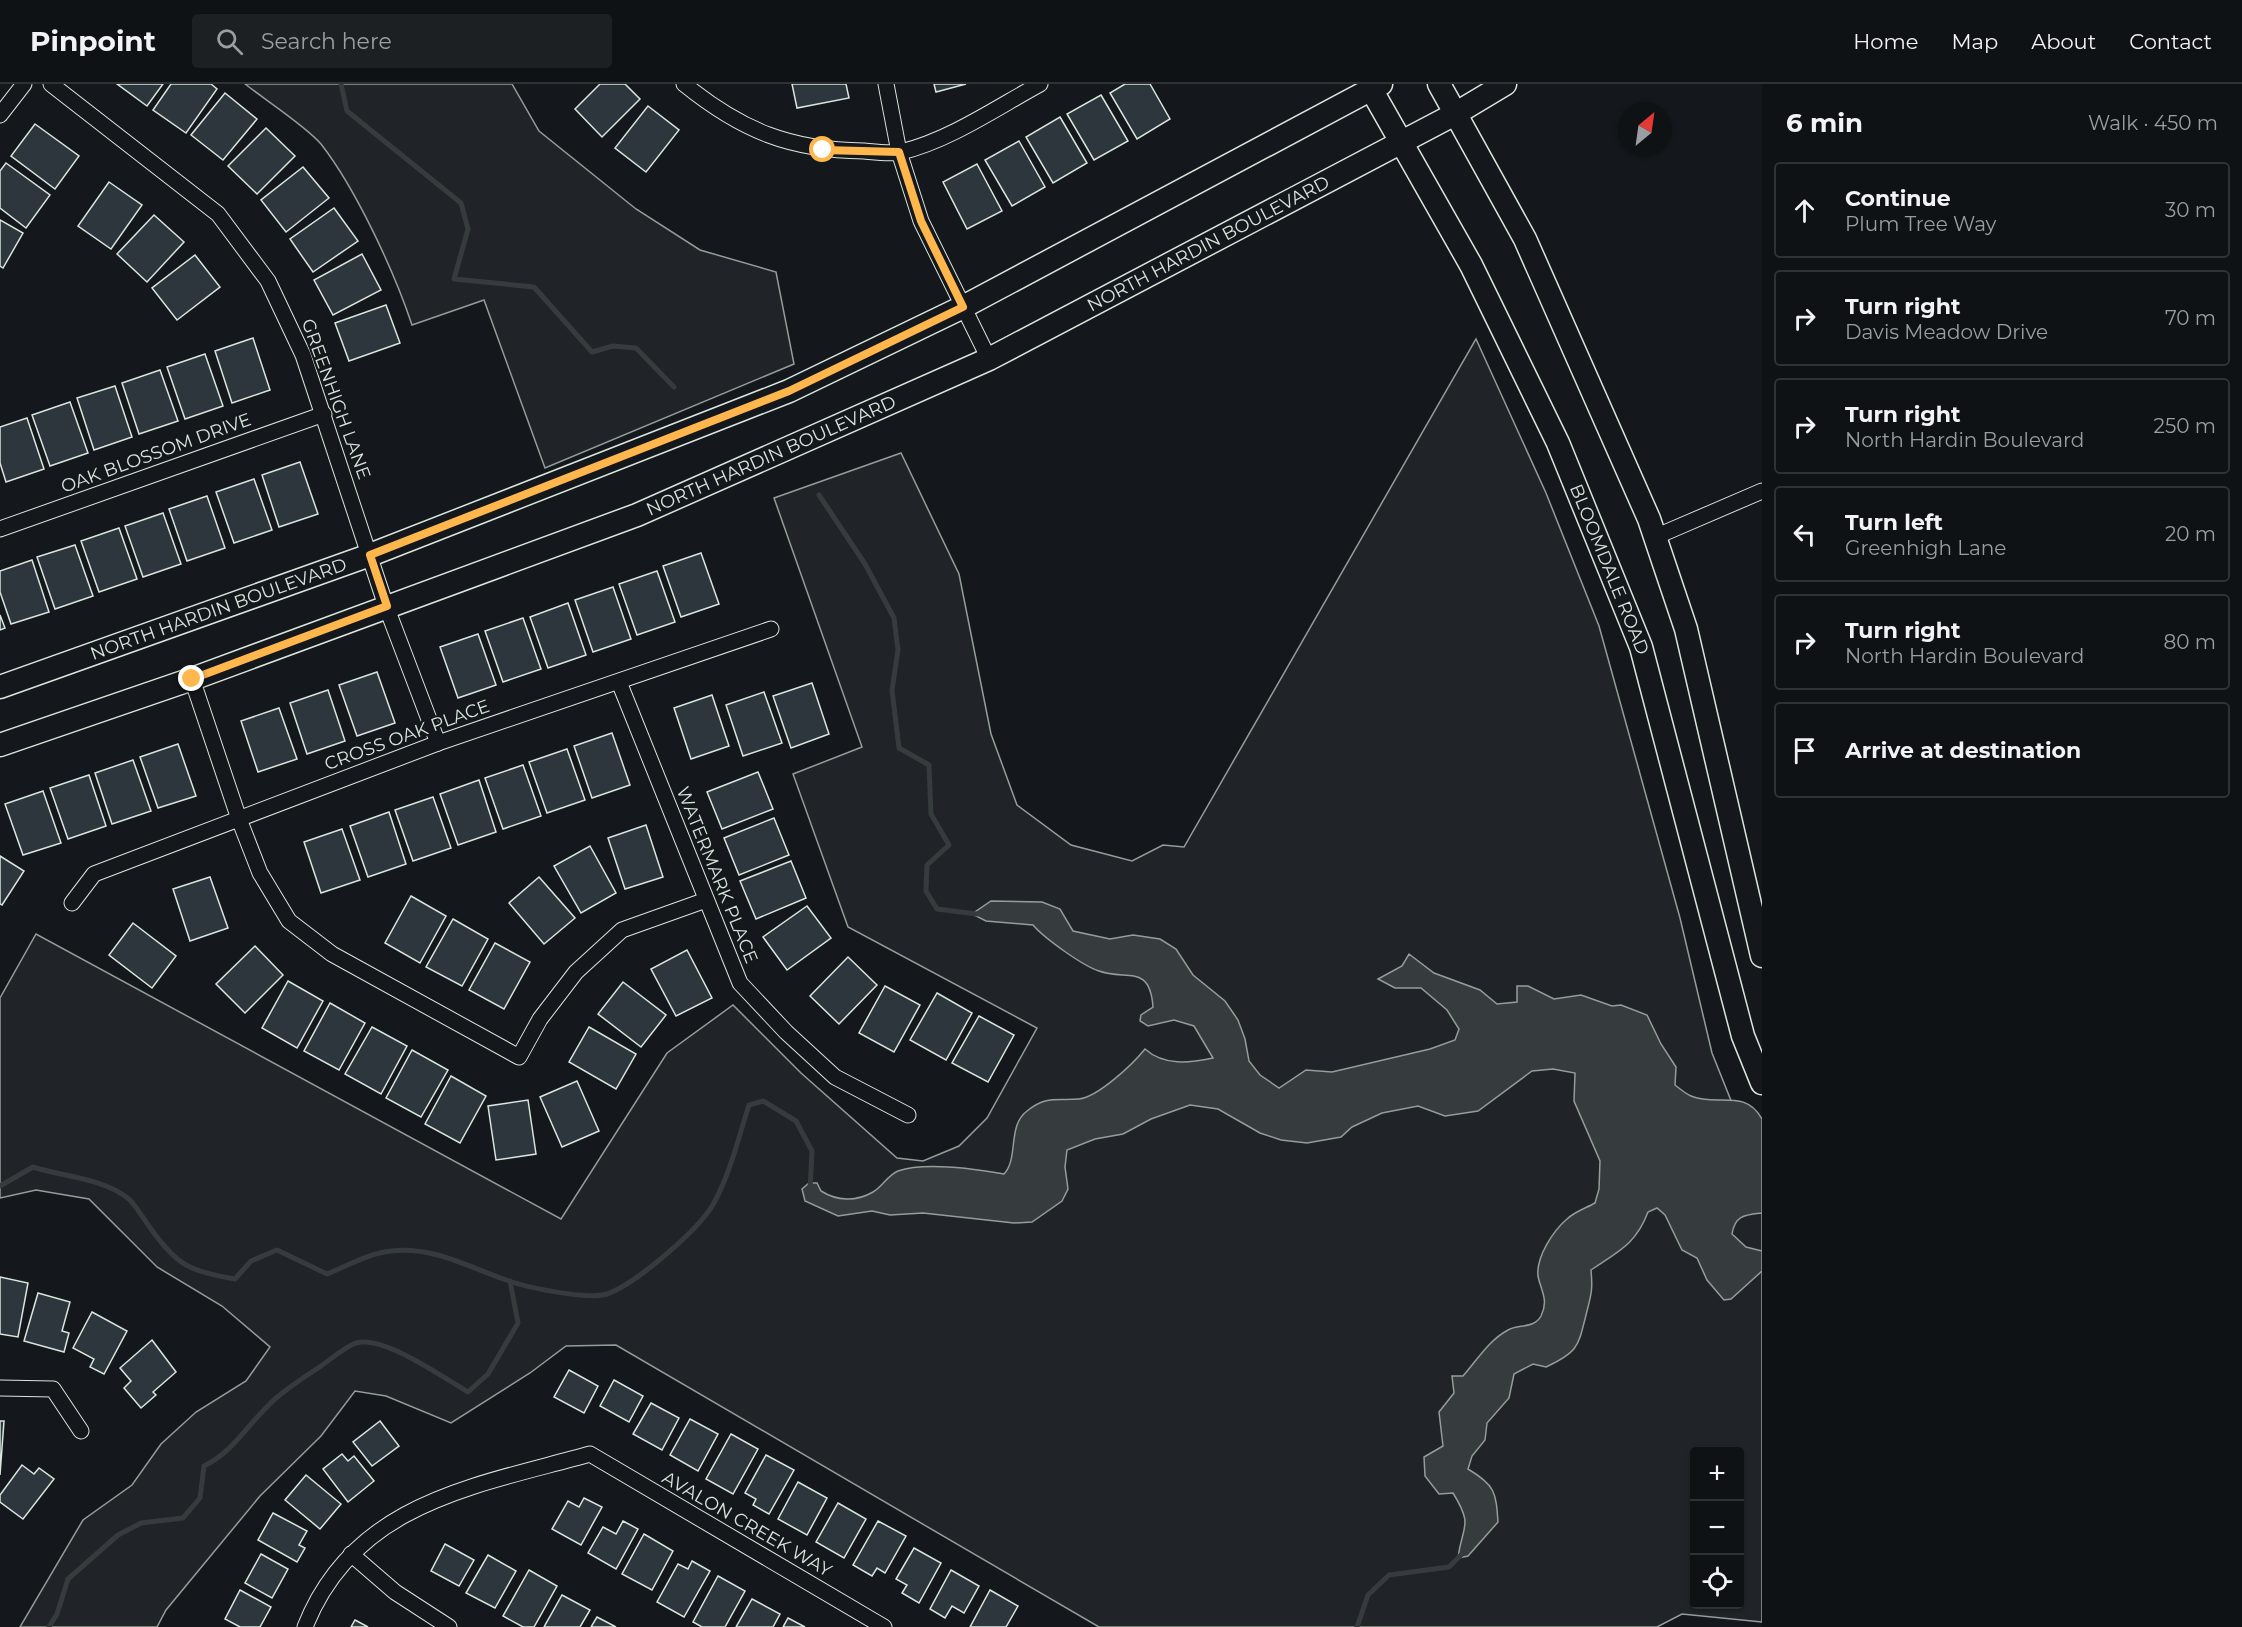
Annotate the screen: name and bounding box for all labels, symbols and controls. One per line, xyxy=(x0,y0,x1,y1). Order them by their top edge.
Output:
search box xyxy=(192,14,612,68)
text: Pinpoint xyxy=(30,24,156,58)
icon: search xyxy=(213,25,246,58)
text: Search here xyxy=(261,28,392,55)
text: Home xyxy=(1853,29,1918,54)
text: Map xyxy=(1951,29,1998,54)
text: About xyxy=(2031,29,2096,54)
text: Contact xyxy=(2129,29,2212,54)
north arrow xyxy=(1618,102,1672,156)
text: 6 min xyxy=(1786,107,1863,139)
text: Walk · 450 m xyxy=(2088,111,2218,135)
route start xyxy=(809,136,835,162)
street label: NORTH HARDIN BOULEVARD xyxy=(1083,171,1333,316)
text: Continue xyxy=(1845,185,1951,212)
icon: ahead xyxy=(1788,194,1821,227)
text: 30 m xyxy=(2165,198,2216,222)
text: Plum Tree Way xyxy=(1845,212,1996,236)
text: Turn right xyxy=(1845,293,1960,320)
icon: right xyxy=(1788,302,1821,335)
text: 70 m xyxy=(2165,306,2216,330)
street label: GREENHIGH LANE xyxy=(297,316,375,482)
text: Davis Meadow Drive xyxy=(1845,320,2048,344)
street label: NORTH HARDIN BOULEVARD xyxy=(643,391,899,520)
text: Turn right xyxy=(1845,401,1960,428)
street label: OAK BLOSSOM DRIVE xyxy=(58,408,254,498)
icon: right xyxy=(1788,410,1821,443)
text: 250 m xyxy=(2154,414,2216,438)
text: North Hardin Boulevard xyxy=(1845,428,2084,452)
street label: BLOOMDALE ROAD xyxy=(1565,481,1654,658)
text: Turn left xyxy=(1845,509,1943,536)
icon: left xyxy=(1788,518,1821,551)
text: 20 m xyxy=(2165,522,2216,546)
text: Greenhigh Lane xyxy=(1845,536,2006,560)
street label: NORTH HARDIN BOULEVARD xyxy=(87,553,350,665)
text: Turn right xyxy=(1845,617,1960,644)
icon: right xyxy=(1788,626,1821,659)
text: 80 m xyxy=(2164,630,2216,654)
text: North Hardin Boulevard xyxy=(1845,644,2084,668)
route end xyxy=(178,665,204,691)
street label: CROSS OAK PLACE xyxy=(322,695,492,775)
icon: arrive xyxy=(1788,734,1821,767)
text: Arrive at destination xyxy=(1845,737,2081,764)
street label: WATERMARK PLACE xyxy=(671,783,763,967)
map controls xyxy=(1690,1447,1744,1609)
button: + xyxy=(1690,1447,1744,1501)
street label: AVALON CREEK WAY xyxy=(658,1466,836,1582)
button: − xyxy=(1690,1501,1744,1555)
button: locate xyxy=(1690,1555,1744,1609)

